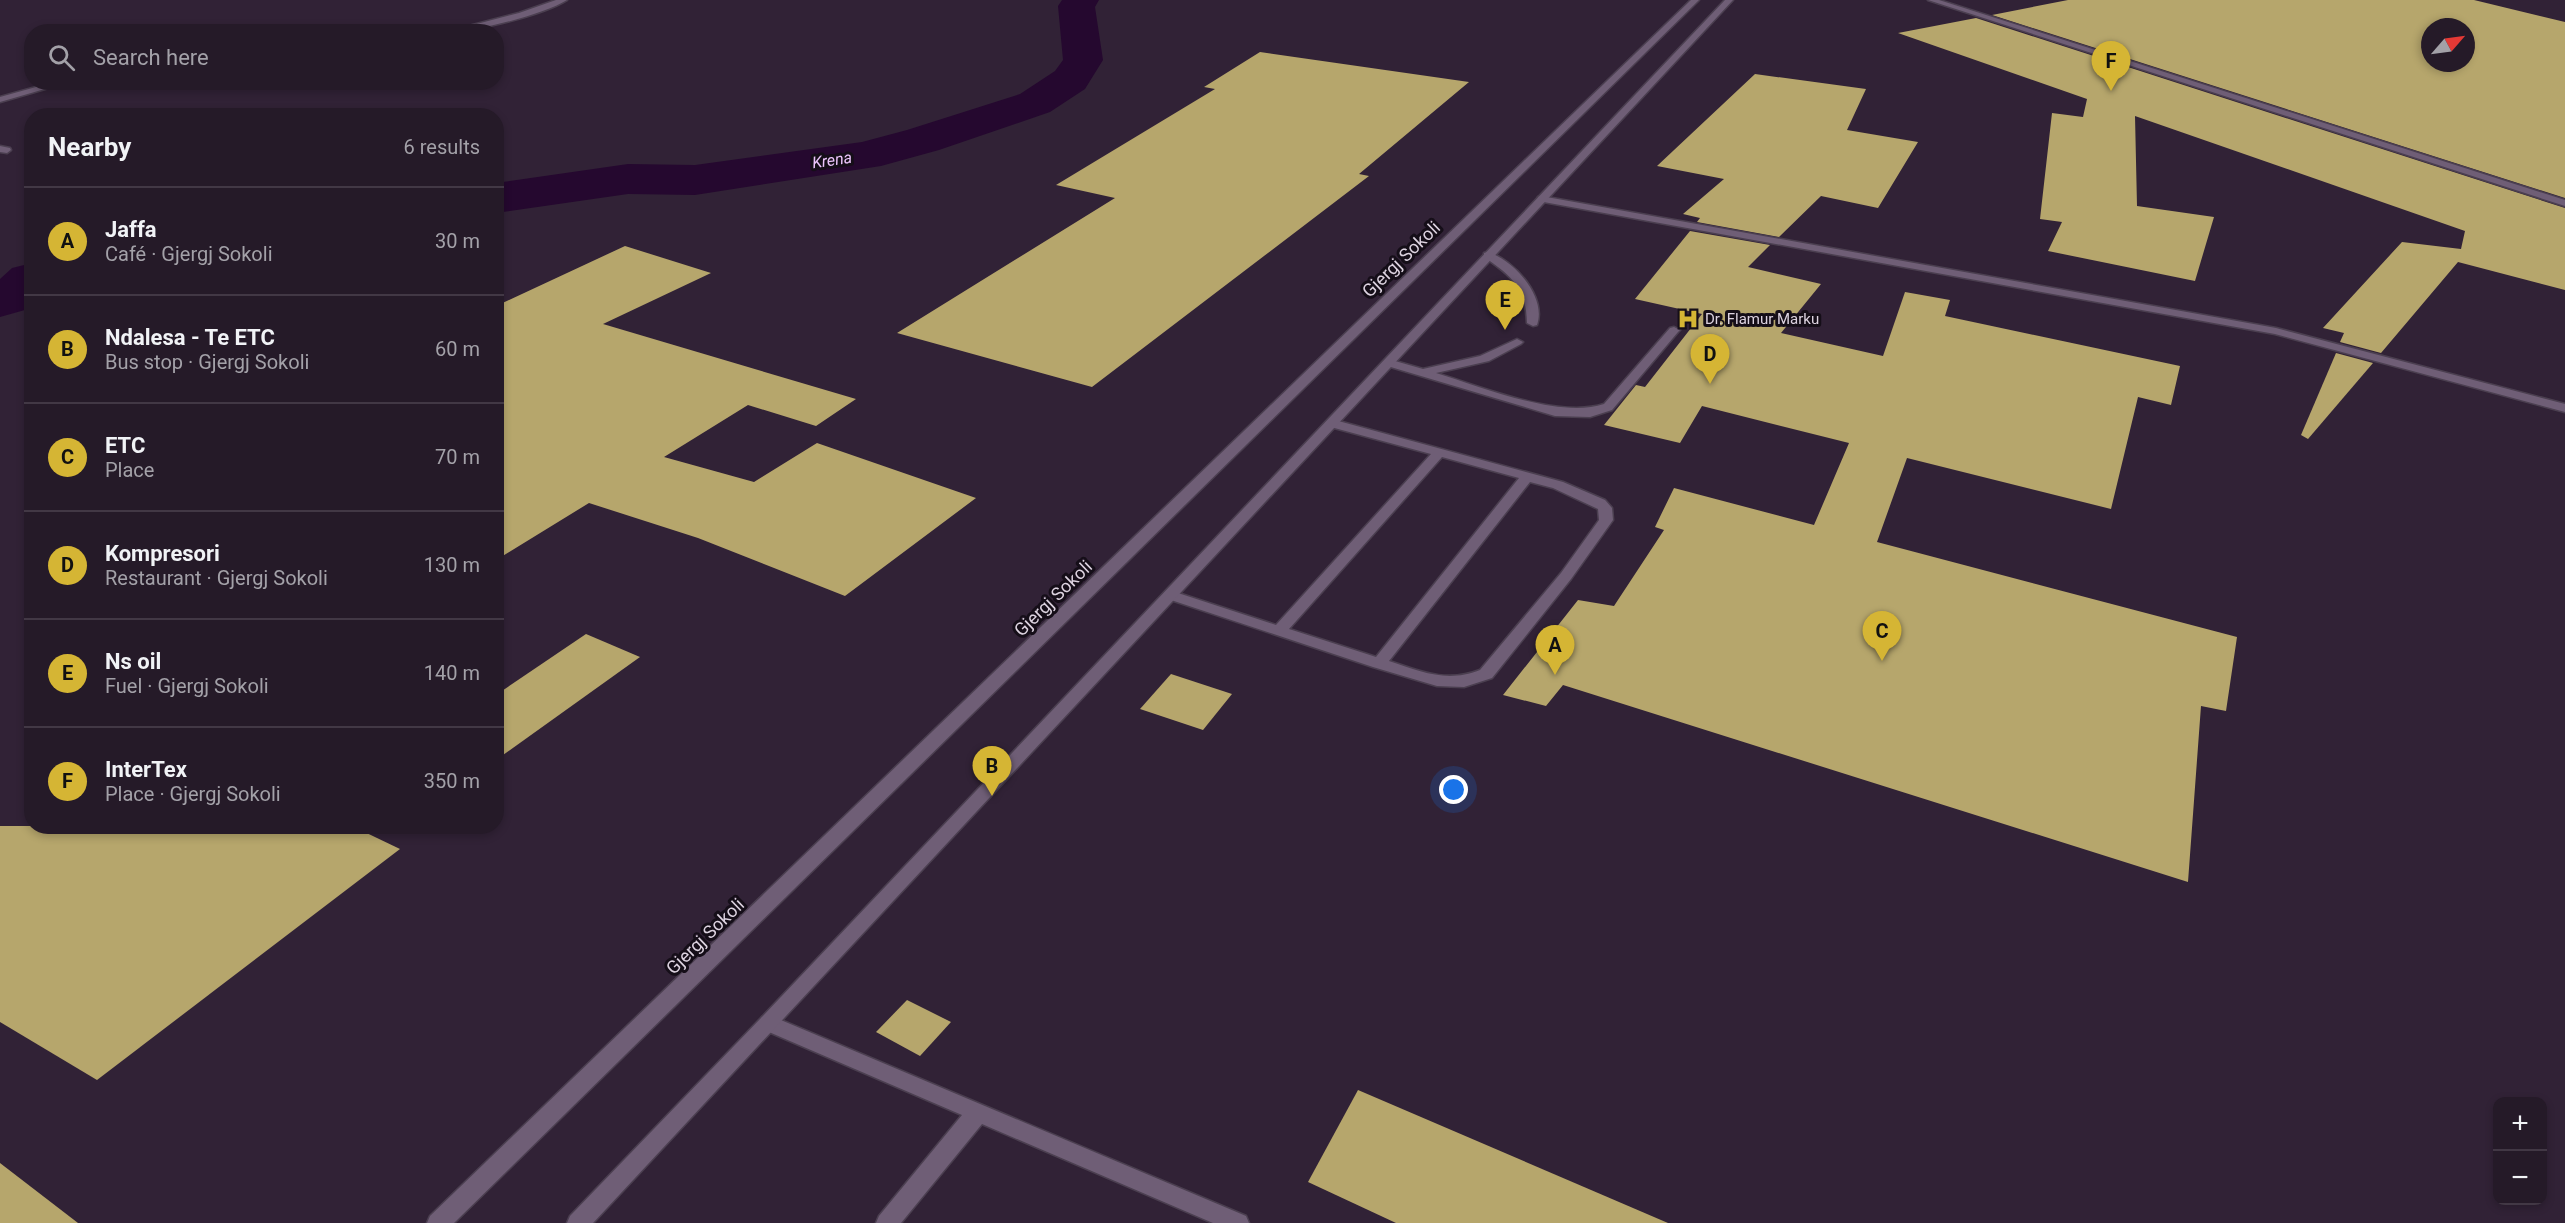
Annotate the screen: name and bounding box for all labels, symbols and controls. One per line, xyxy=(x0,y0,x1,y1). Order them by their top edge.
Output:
north arrow xyxy=(2421,18,2475,72)
search box xyxy=(24,24,504,90)
icon: search xyxy=(45,41,78,74)
pin: F xyxy=(2092,42,2130,91)
text: Search here xyxy=(93,45,209,70)
text: Nearby xyxy=(48,132,131,162)
text: 6 results xyxy=(404,135,480,159)
water label: Krena xyxy=(811,148,853,172)
text: Jaffa xyxy=(105,217,157,242)
street label: Gjergj Sokoli xyxy=(1358,217,1444,301)
text: A xyxy=(61,229,74,253)
text: 30 m xyxy=(435,229,480,253)
text: Café · Gjergj Sokoli xyxy=(105,242,273,266)
pin: E xyxy=(1486,280,1524,330)
hospital icon: Dr. Flamur Marku xyxy=(1676,307,1700,331)
place label: Dr. Flamur Marku xyxy=(1705,310,1819,328)
text: Ndalesa - Te ETC xyxy=(105,325,275,350)
pin: D xyxy=(1690,334,1730,384)
text: B xyxy=(61,337,74,361)
text: 60 m xyxy=(435,337,480,361)
text: Bus stop · Gjergj Sokoli xyxy=(105,350,309,374)
text: ETC xyxy=(105,433,145,458)
text: C xyxy=(61,445,74,469)
text: 70 m xyxy=(435,445,480,469)
text: Place xyxy=(105,458,154,482)
text: Kompresori xyxy=(105,541,220,566)
text: D xyxy=(61,553,74,577)
text: 130 m xyxy=(424,553,480,577)
street label: Gjergj Sokoli xyxy=(1010,556,1096,640)
text: Restaurant · Gjergj Sokoli xyxy=(105,566,328,590)
pin: C xyxy=(1862,612,1902,661)
pin: A xyxy=(1536,626,1574,675)
text: Ns oil xyxy=(105,649,161,674)
text: E xyxy=(62,661,73,685)
text: 140 m xyxy=(424,661,480,685)
text: Fuel · Gjergj Sokoli xyxy=(105,674,269,698)
pin: B xyxy=(972,746,1012,796)
text: InterTex xyxy=(105,757,187,782)
text: F xyxy=(62,769,73,793)
text: 350 m xyxy=(424,769,480,793)
your location xyxy=(1439,775,1468,804)
text: Place · Gjergj Sokoli xyxy=(105,782,281,806)
street label: Gjergj Sokoli xyxy=(662,894,748,978)
map controls xyxy=(2493,1097,2547,1205)
button: + xyxy=(2493,1097,2547,1151)
button: − xyxy=(2493,1151,2547,1205)

